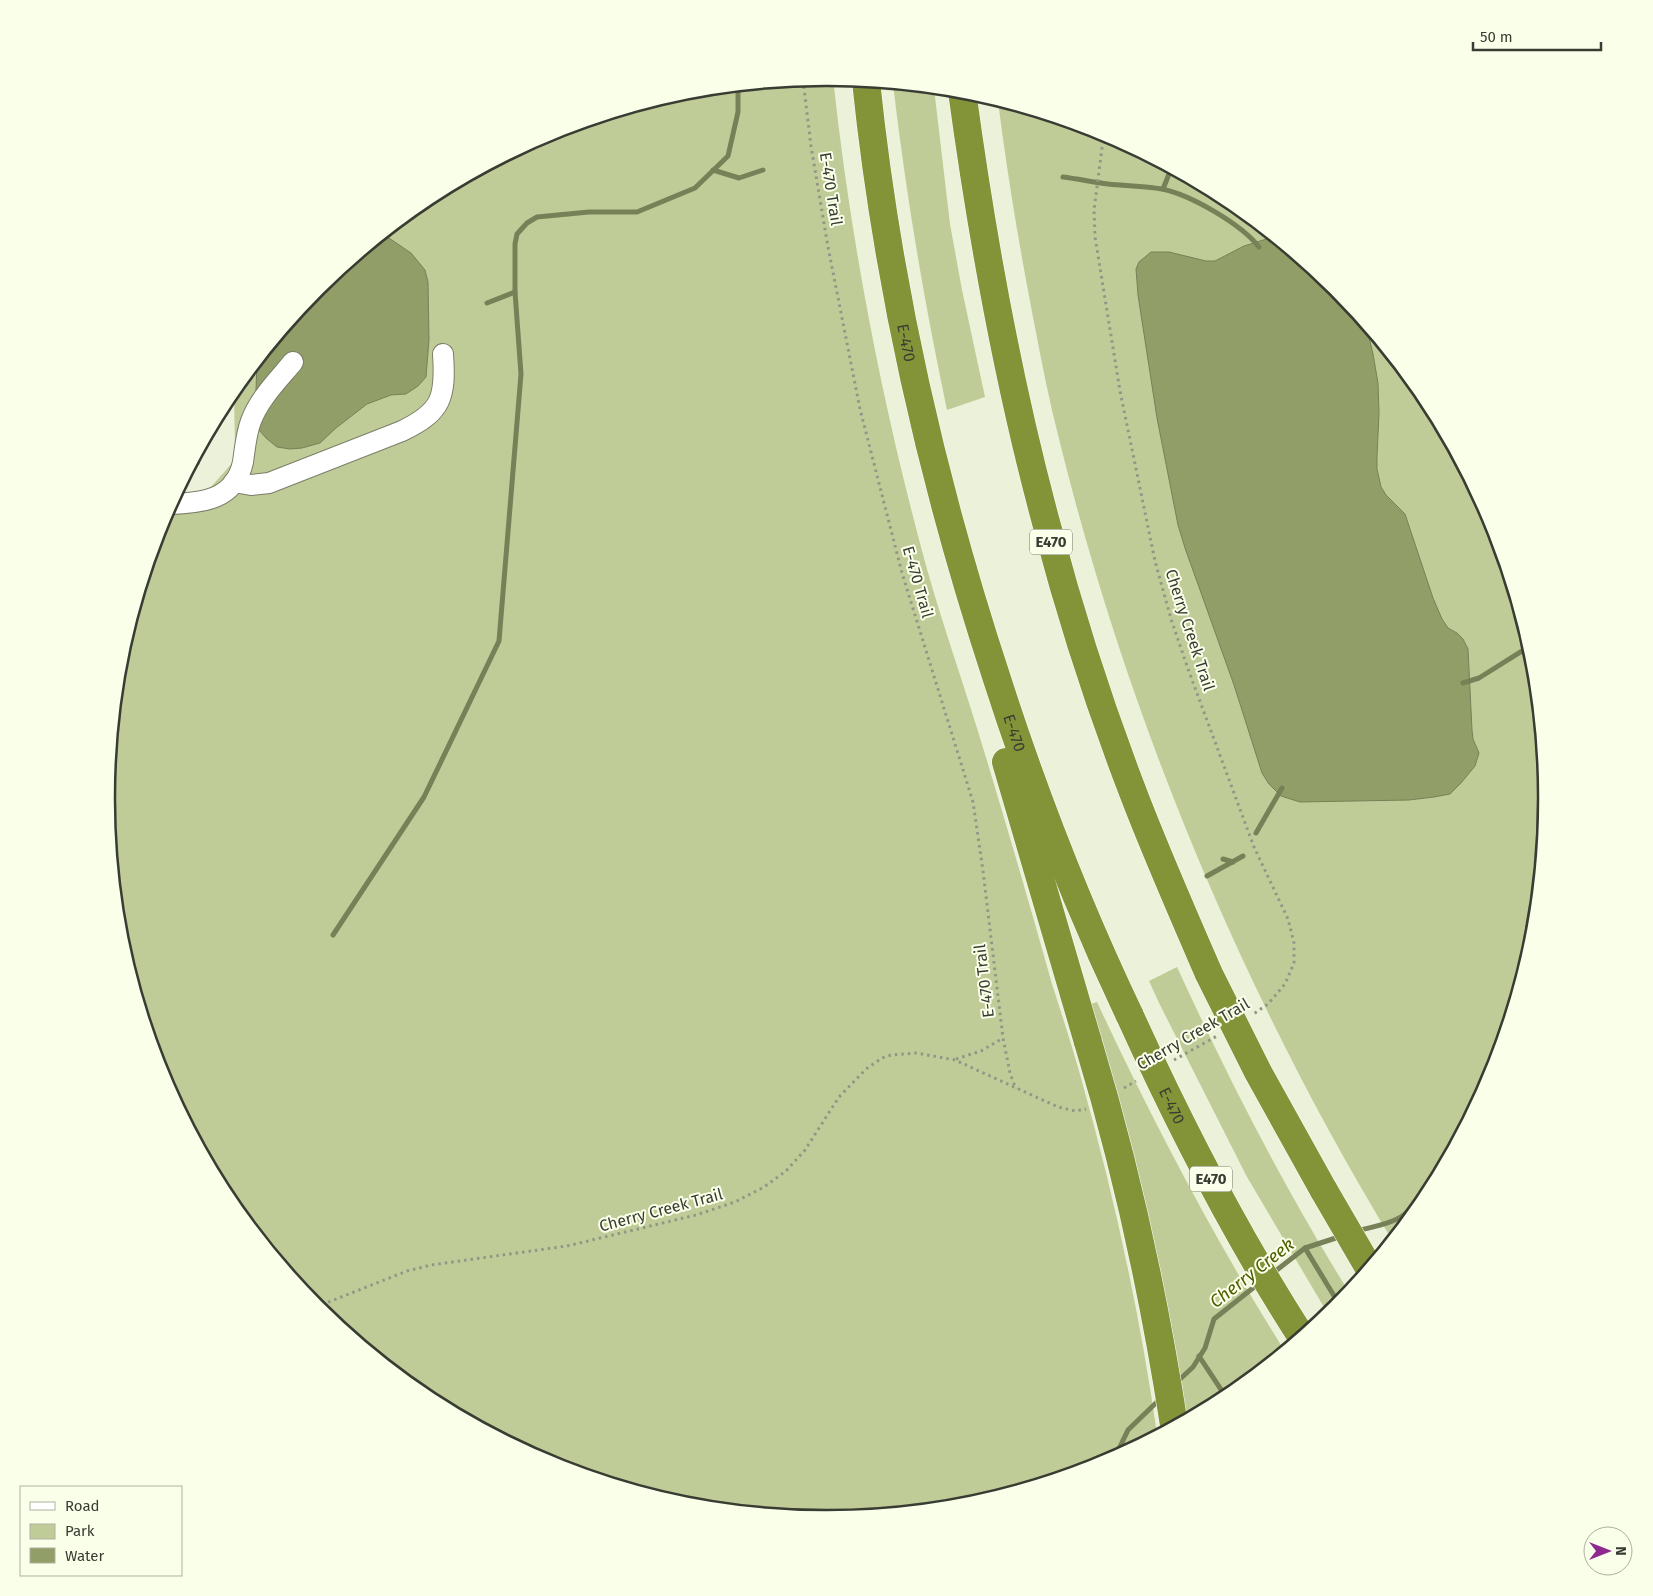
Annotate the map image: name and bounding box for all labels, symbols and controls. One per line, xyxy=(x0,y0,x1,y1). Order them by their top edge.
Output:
scale bar xyxy=(1473,20,1600,52)
text: 50 m xyxy=(1480,28,1513,46)
street label: E-470 Trail xyxy=(816,151,846,227)
street label: E-470 xyxy=(894,322,920,364)
road number: E470 xyxy=(1030,530,1072,554)
street label: E-470 Trail xyxy=(899,544,937,621)
street label: Cherry Creek Trail xyxy=(1161,567,1219,694)
street label: E-470 xyxy=(1000,711,1030,754)
street label: E-470 Trail xyxy=(970,943,998,1019)
street label: Cherry Creek Trail xyxy=(1133,994,1253,1074)
street label: E-470 xyxy=(1155,1084,1189,1127)
road number: E470 xyxy=(1190,1166,1232,1192)
street label: Cherry Creek Trail xyxy=(597,1184,725,1236)
water label: Cherry Creek xyxy=(1205,1233,1299,1313)
legend xyxy=(20,1486,182,1576)
text: Road xyxy=(65,1497,100,1515)
text: Park xyxy=(65,1522,95,1540)
north arrow xyxy=(1583,1526,1633,1576)
text: N xyxy=(1612,1546,1629,1556)
text: Water xyxy=(65,1547,104,1565)

